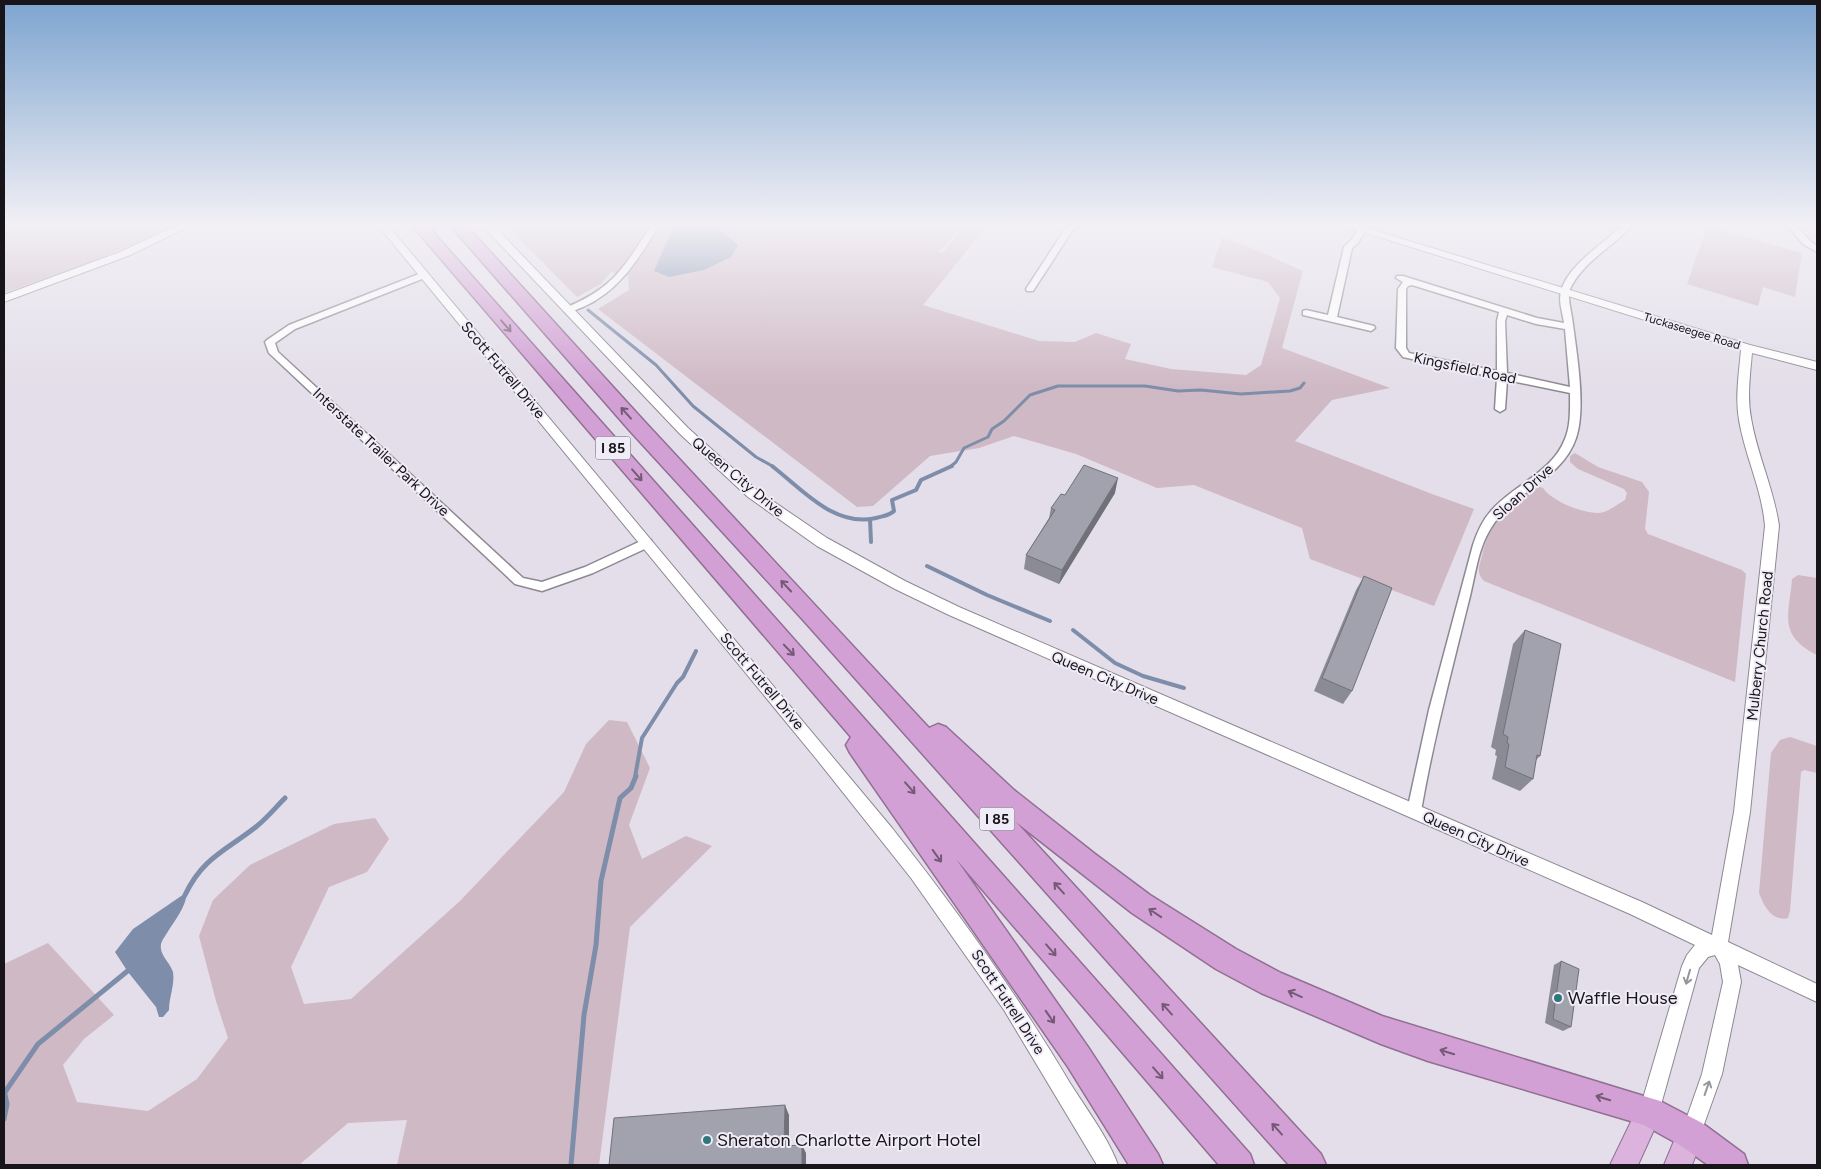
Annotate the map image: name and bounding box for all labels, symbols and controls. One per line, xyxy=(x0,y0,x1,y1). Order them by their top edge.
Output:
street label: Tuckaseegee Road xyxy=(1642,310,1742,352)
street label: Scott Futrell Drive xyxy=(457,318,549,422)
one-way arrow xyxy=(500,320,512,333)
street label: Kingsfield Road xyxy=(1412,348,1518,388)
street label: Interstate Trailer Park Drive xyxy=(309,384,453,520)
one-way arrow xyxy=(620,407,632,420)
street label: Queen City Drive xyxy=(688,433,788,521)
road number: I 85 xyxy=(596,436,630,459)
street label: Sloan Drive xyxy=(1489,460,1557,524)
one-way arrow xyxy=(631,468,642,481)
street label: Mulberry Church Road xyxy=(1743,570,1777,722)
one-way arrow xyxy=(780,579,792,592)
street label: Scott Futrell Drive xyxy=(716,629,808,733)
one-way arrow xyxy=(783,644,795,656)
street label: Queen City Drive xyxy=(1049,647,1161,709)
one-way arrow xyxy=(905,781,916,794)
street label: Queen City Drive xyxy=(1420,807,1532,871)
road number: I 85 xyxy=(980,808,1014,831)
one-way arrow xyxy=(932,849,942,863)
one-way arrow xyxy=(1054,882,1065,895)
one-way arrow xyxy=(1148,908,1162,918)
one-way arrow xyxy=(1046,944,1057,957)
street label: Scott Futrell Drive xyxy=(967,946,1049,1058)
one-way arrow xyxy=(1683,968,1692,984)
place label: Waffle House xyxy=(1568,987,1678,1009)
one-way arrow xyxy=(1288,988,1303,998)
marker: Waffle House xyxy=(1552,992,1564,1004)
one-way arrow xyxy=(1161,1003,1173,1016)
one-way arrow xyxy=(1045,1010,1055,1024)
one-way arrow xyxy=(1439,1046,1455,1056)
one-way arrow xyxy=(1153,1066,1164,1079)
one-way arrow xyxy=(1703,1081,1712,1096)
one-way arrow xyxy=(1595,1093,1611,1103)
one-way arrow xyxy=(1271,1123,1283,1136)
place label: Sheraton Charlotte Airport Hotel xyxy=(717,1129,981,1151)
marker: Sheraton Charlotte Airport Hotel xyxy=(701,1134,713,1146)

